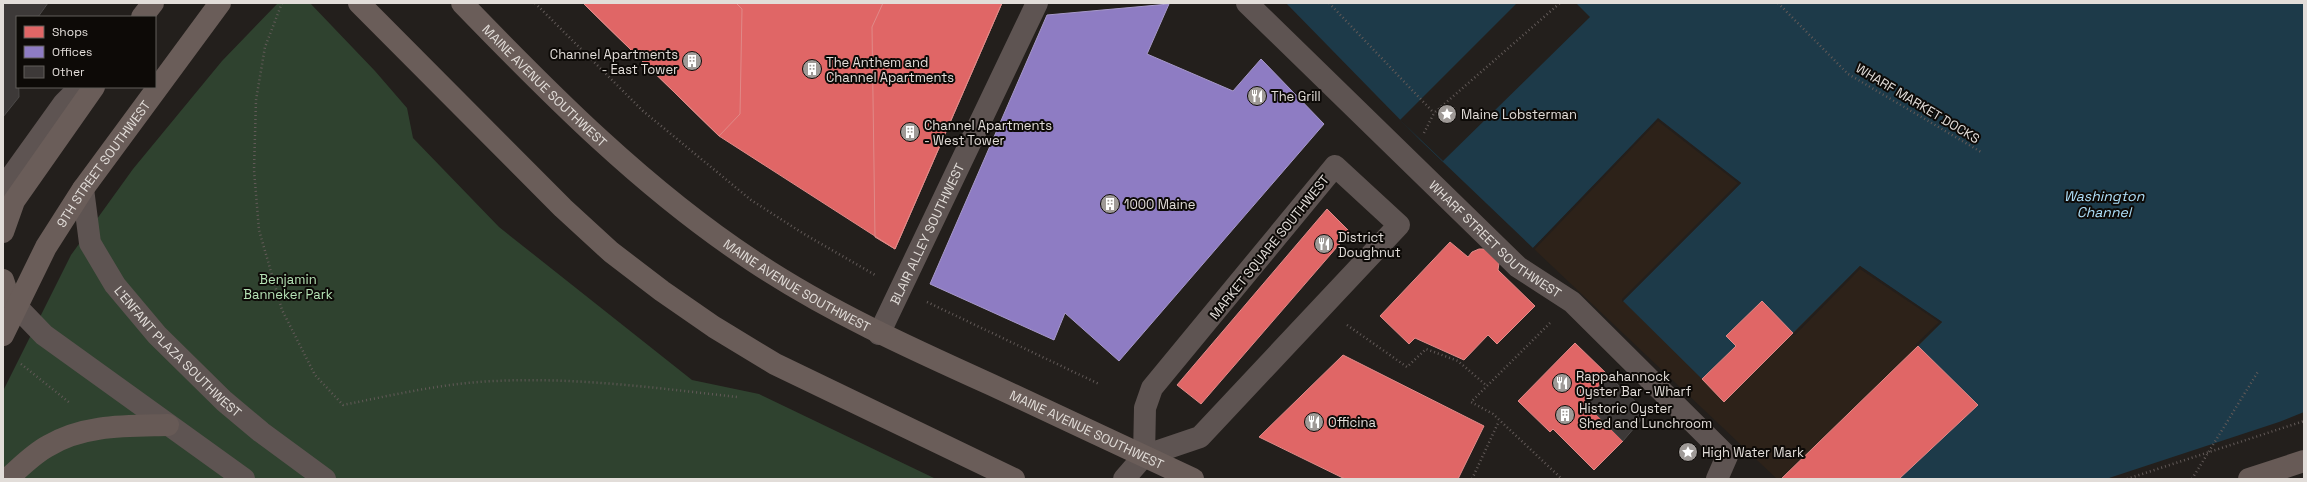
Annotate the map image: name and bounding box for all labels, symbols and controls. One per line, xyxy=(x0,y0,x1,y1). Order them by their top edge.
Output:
legend xyxy=(16,16,156,88)
street label: MAINE AVENUE SOUTHWEST xyxy=(478,21,611,151)
text: Shops xyxy=(52,24,88,40)
text: Offices xyxy=(52,44,92,60)
place label: Channel Apartments - East Tower xyxy=(550,46,678,78)
building icon: Channel Apartments - East Tower xyxy=(681,50,703,72)
place label: The Anthem and Channel Apartments xyxy=(826,54,954,86)
building icon: The Anthem and Channel Apartments xyxy=(801,58,823,80)
street label: WHARF MARKET DOCKS xyxy=(1853,60,1983,147)
text: Other xyxy=(52,64,85,80)
restaurant icon: The Grill xyxy=(1246,85,1268,107)
place label: The Grill xyxy=(1271,88,1321,105)
street label: 9TH STREET SOUTHWEST xyxy=(53,97,155,231)
place icon: Maine Lobsterman xyxy=(1436,103,1458,125)
place label: Maine Lobsterman xyxy=(1461,106,1577,123)
place label: Channel Apartments - West Tower xyxy=(924,117,1052,149)
building icon: Channel Apartments - West Tower xyxy=(899,121,921,143)
street label: BLAIR ALLEY SOUTHWEST xyxy=(886,160,968,308)
street label: MARKET SQUARE SOUTHWEST xyxy=(1206,171,1333,323)
street label: WHARF STREET SOUTHWEST xyxy=(1425,177,1565,302)
water label: Washington Channel xyxy=(2064,187,2145,221)
building icon: 1000 Maine xyxy=(1099,193,1121,215)
place label: 1000 Maine xyxy=(1124,196,1195,213)
place label: District Doughnut xyxy=(1338,229,1401,261)
restaurant icon: District Doughnut xyxy=(1313,233,1335,255)
street label: MAINE AVENUE SOUTHWEST xyxy=(720,235,873,336)
park label: Benjamin Banneker Park xyxy=(243,271,333,303)
street label: L'ENFANT PLAZA SOUTHWEST xyxy=(110,282,245,421)
place label: Rappahannock Oyster Bar - Wharf xyxy=(1576,368,1691,400)
restaurant icon: Rappahannock Oyster Bar - Wharf xyxy=(1551,372,1573,394)
street label: MAINE AVENUE SOUTHWEST xyxy=(1007,386,1167,473)
place label: Historic Oyster Shed and Lunchroom xyxy=(1579,400,1712,432)
building icon: Historic Oyster Shed and Lunchroom xyxy=(1554,404,1576,426)
restaurant icon: Officina xyxy=(1303,411,1325,433)
place label: Officina xyxy=(1328,414,1376,431)
place icon: High Water Mark xyxy=(1677,441,1699,463)
place label: High Water Mark xyxy=(1702,444,1804,461)

